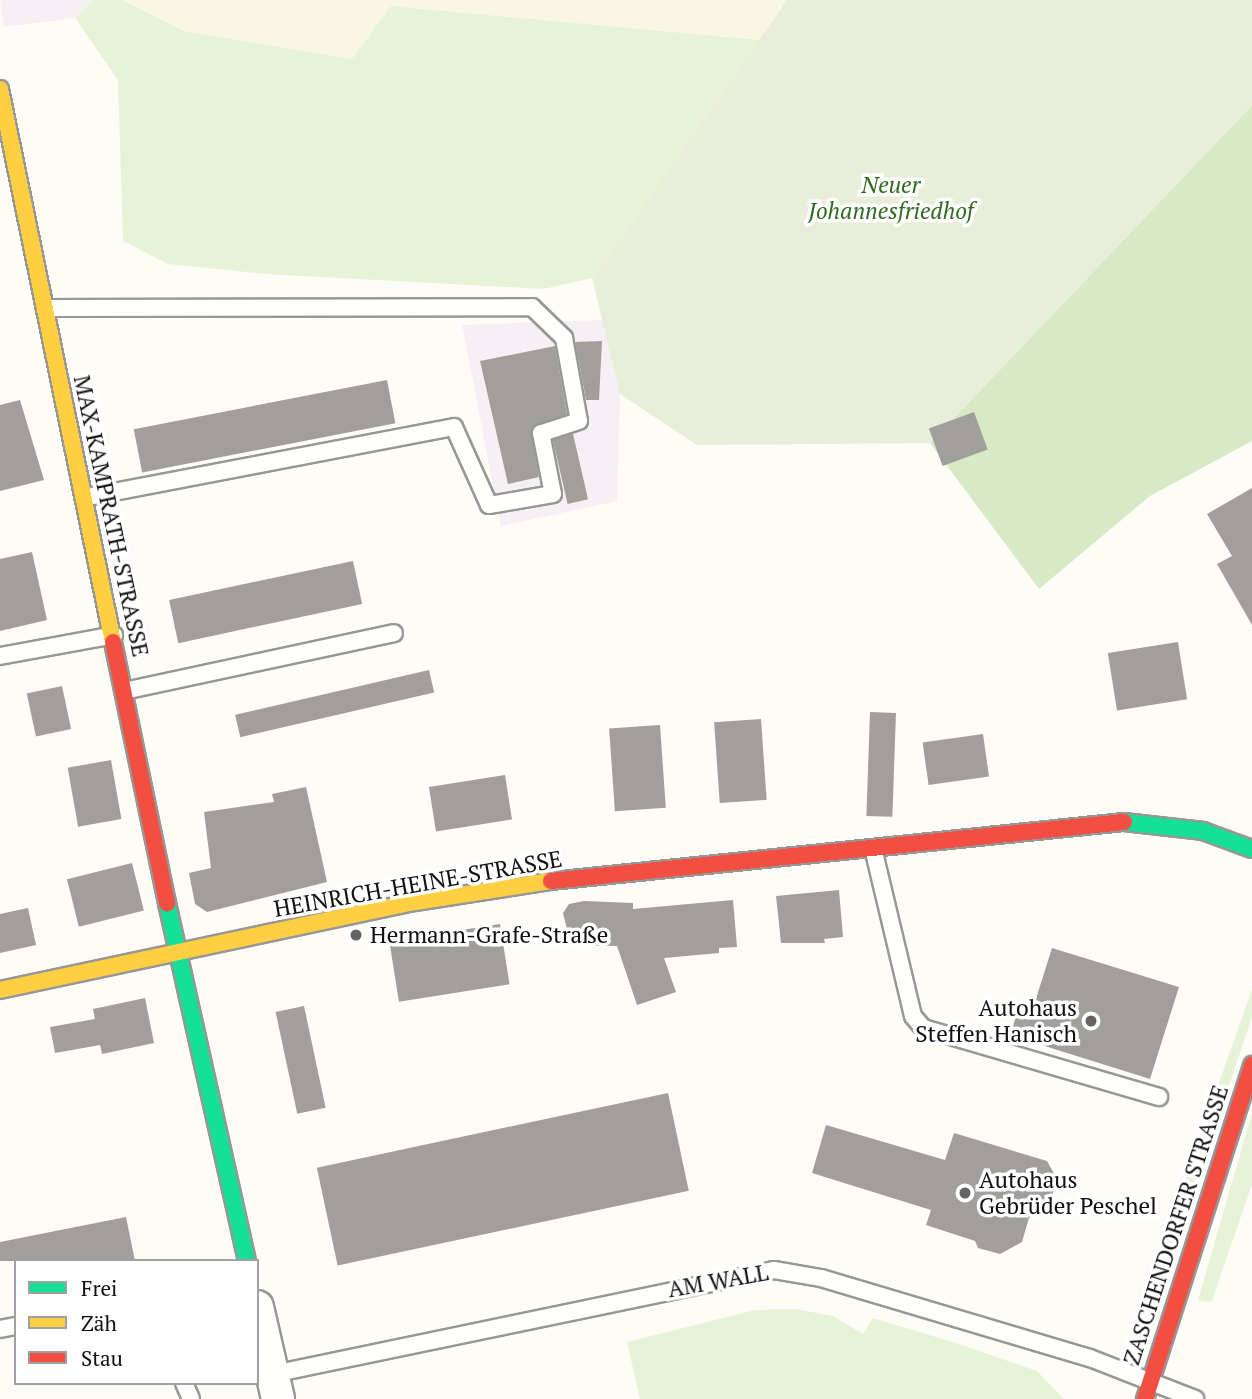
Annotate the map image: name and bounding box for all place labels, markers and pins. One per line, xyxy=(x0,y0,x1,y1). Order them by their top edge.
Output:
place label: Hermann-Grafe-Straße xyxy=(370,921,608,949)
marker: Hermann-Grafe-Straße xyxy=(348,927,364,943)
place label: Autohaus Steffen Hanisch xyxy=(915,994,1077,1048)
marker: Autohaus Steffen Hanisch xyxy=(1083,1013,1099,1029)
place label: Autohaus Gebrüder Peschel xyxy=(979,1166,1157,1220)
marker: Autohaus Gebrüder Peschel xyxy=(957,1185,973,1201)

